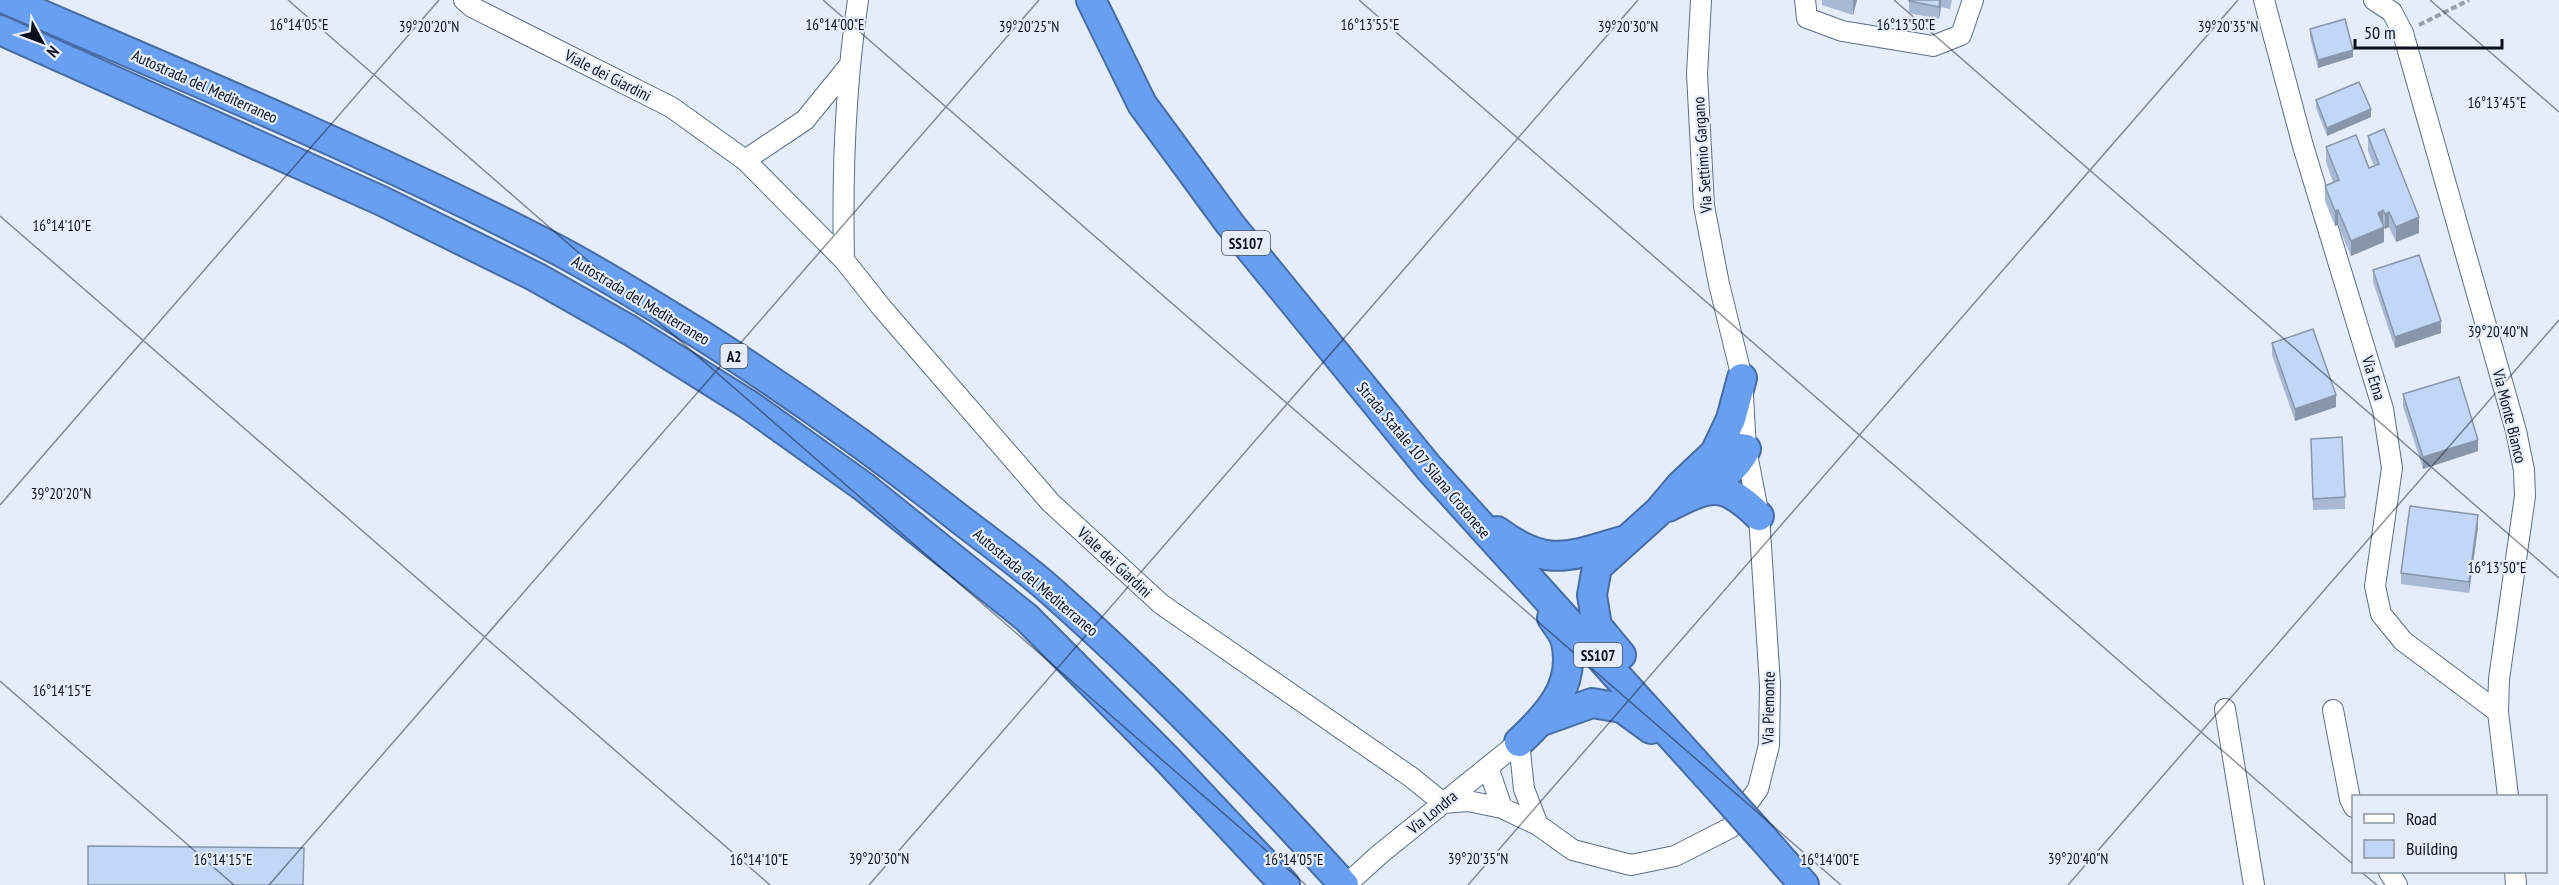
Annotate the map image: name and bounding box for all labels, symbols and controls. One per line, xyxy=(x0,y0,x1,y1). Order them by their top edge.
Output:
north arrow xyxy=(12,12,72,72)
scale bar xyxy=(2355,12,2502,50)
text: 16°14'05"E xyxy=(269,15,329,34)
text: 16°14'00"E xyxy=(805,15,865,34)
text: 16°13'55"E xyxy=(1340,15,1400,34)
text: 16°13'50"E xyxy=(1876,15,1936,34)
text: 39°20'20"N xyxy=(399,17,459,36)
text: 39°20'25"N xyxy=(999,17,1059,36)
text: 39°20'30"N xyxy=(1598,17,1658,36)
text: 39°20'35"N xyxy=(2198,17,2258,36)
text: 50 m xyxy=(2364,21,2396,44)
text: N xyxy=(43,42,64,62)
street label: Viale dei Giardini xyxy=(560,44,655,105)
street label: Autostrada del Mediterraneo xyxy=(129,45,281,127)
text: 16°13'45"E xyxy=(2467,93,2527,112)
street label: Via Settimio Gargano xyxy=(1688,96,1716,215)
text: 16°14'10"E xyxy=(32,216,92,235)
road number: SS107 xyxy=(1222,231,1270,255)
street label: Autostrada del Mediterraneo xyxy=(568,251,714,349)
text: 39°20'40"N xyxy=(2468,322,2528,341)
road number: A2 xyxy=(720,344,748,368)
street label: Via Etna xyxy=(2358,352,2390,403)
street label: Via Monte Bianco xyxy=(2488,366,2531,465)
street label: Strada Statale 107 Silana Crotonese xyxy=(1353,378,1495,542)
text: 39°20'20"N xyxy=(31,484,91,503)
street label: Viale dei Giardini xyxy=(1073,522,1156,602)
street label: Autostrada del Mediterraneo xyxy=(969,524,1103,640)
text: 16°13'50"E xyxy=(2467,558,2527,577)
road number: SS107 xyxy=(1574,643,1622,667)
street label: Via Piemonte xyxy=(1757,671,1779,746)
text: 16°14'15"E xyxy=(32,681,92,700)
street label: Via Londra xyxy=(1402,786,1461,839)
legend xyxy=(2352,795,2547,873)
text: Road xyxy=(2406,807,2437,830)
text: Building xyxy=(2406,837,2458,860)
text: 39°20'30"N xyxy=(849,849,909,868)
text: 39°20'35"N xyxy=(1448,849,1508,868)
text: 39°20'40"N xyxy=(2048,849,2108,868)
text: 16°14'15"E xyxy=(193,850,253,869)
text: 16°14'10"E xyxy=(729,850,789,869)
text: 16°14'05"E xyxy=(1264,850,1324,869)
text: 16°14'00"E xyxy=(1800,850,1860,869)

